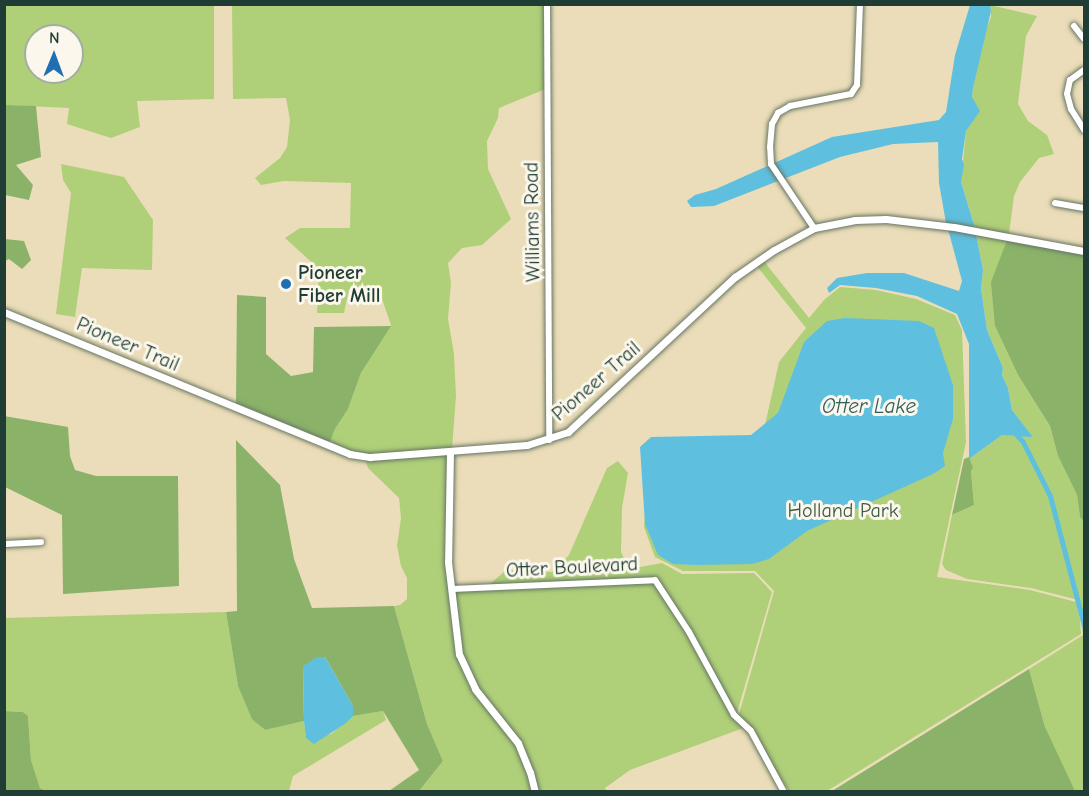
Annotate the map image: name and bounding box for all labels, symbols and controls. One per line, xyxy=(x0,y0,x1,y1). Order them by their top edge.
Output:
north arrow xyxy=(24,24,84,84)
text: N xyxy=(49,29,60,47)
street label: Williams Road xyxy=(519,162,545,282)
place label: Pioneer Fiber Mill xyxy=(298,260,380,307)
marker: Pioneer Fiber Mill xyxy=(279,277,293,291)
street label: Pioneer Trail xyxy=(73,312,183,376)
street label: Pioneer Trail xyxy=(547,336,645,426)
water label: Otter Lake xyxy=(822,393,916,419)
park label: Holland Park xyxy=(788,498,898,522)
street label: Otter Boulevard xyxy=(505,552,639,582)

